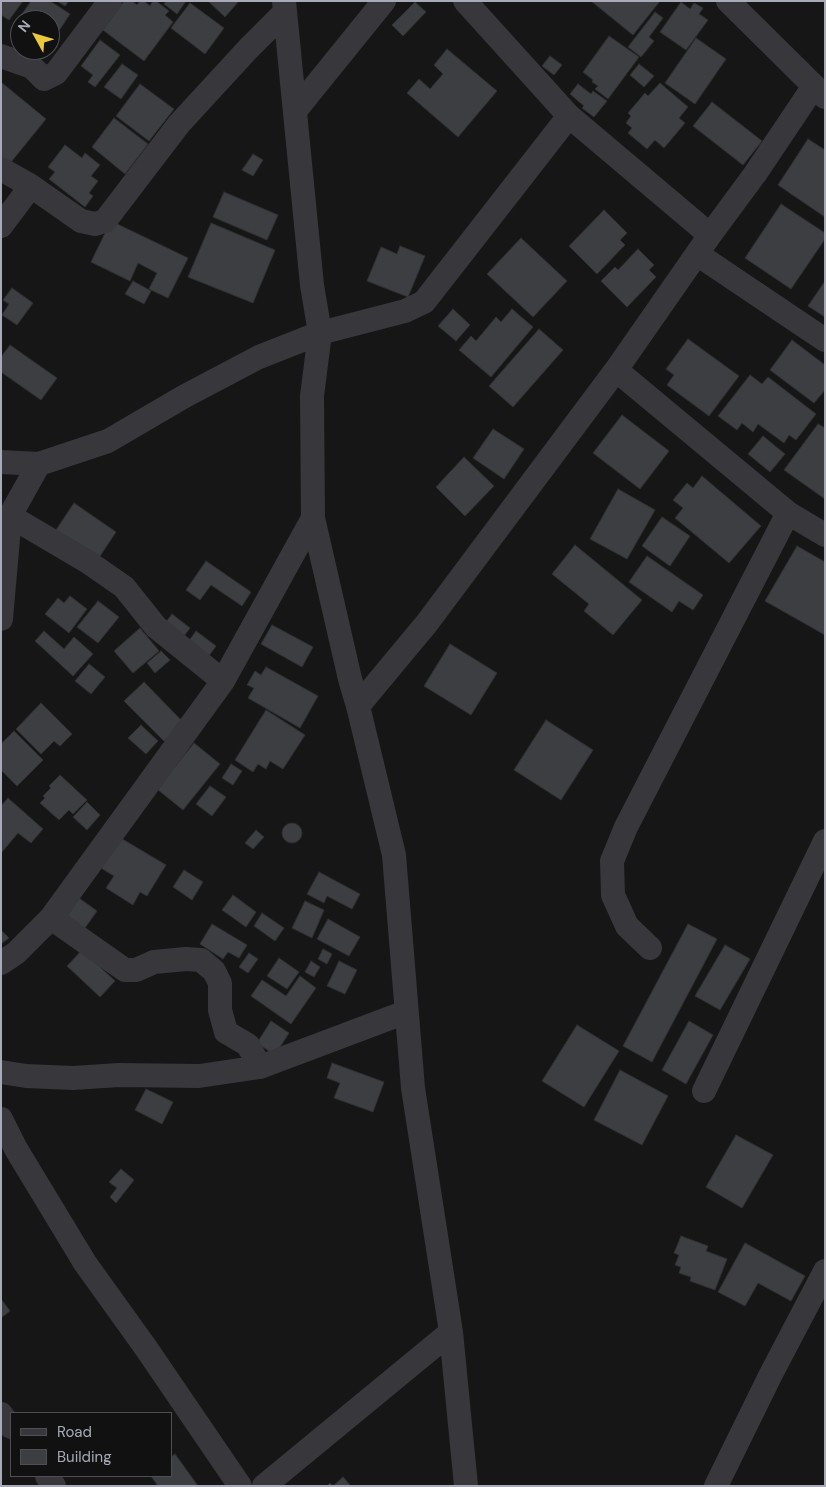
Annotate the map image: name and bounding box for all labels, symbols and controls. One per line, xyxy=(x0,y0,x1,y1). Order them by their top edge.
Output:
north arrow xyxy=(10,10,60,60)
text: N xyxy=(14,17,34,36)
legend xyxy=(10,1412,172,1477)
text: Road xyxy=(57,1422,92,1442)
text: Building xyxy=(57,1447,112,1467)

